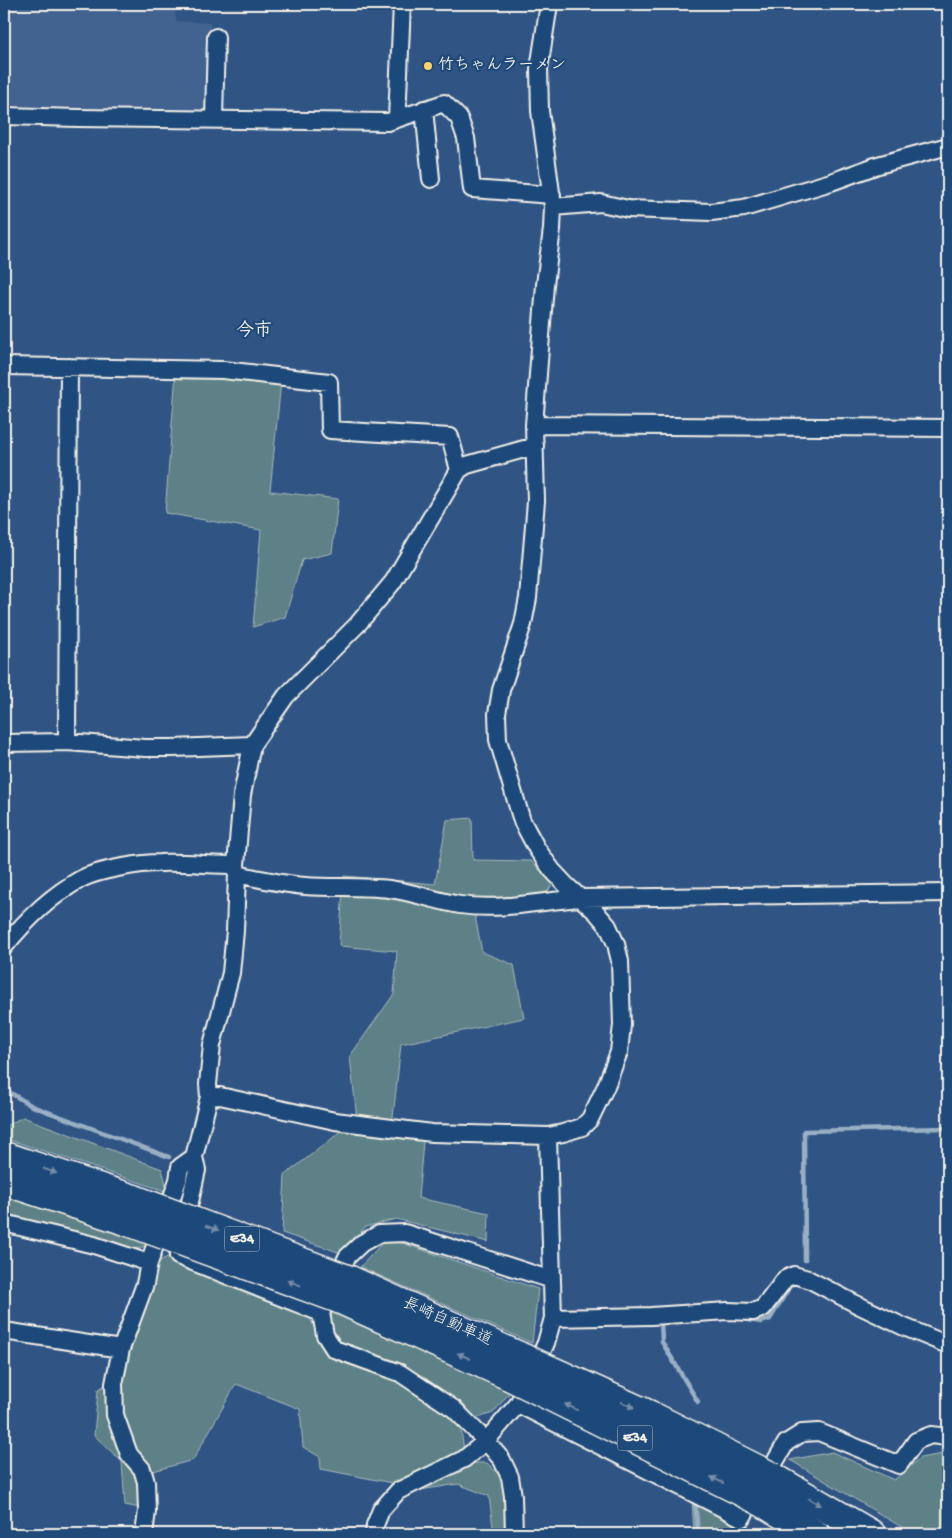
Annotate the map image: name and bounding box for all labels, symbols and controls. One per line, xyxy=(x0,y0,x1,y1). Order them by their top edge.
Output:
place label: 竹ちゃんラーメン xyxy=(438,56,566,76)
marker: 竹ちゃんラーメン xyxy=(422,60,434,72)
district label: 今市 xyxy=(236,320,272,342)
one-way arrow xyxy=(43,1168,58,1175)
one-way arrow xyxy=(205,1225,220,1232)
road number: E34 xyxy=(224,1226,260,1252)
one-way arrow xyxy=(286,1279,301,1286)
street label: 長崎自動車道 xyxy=(399,1293,496,1351)
one-way arrow xyxy=(457,1351,471,1359)
one-way arrow xyxy=(621,1401,635,1409)
one-way arrow xyxy=(564,1403,578,1411)
road number: E34 xyxy=(618,1426,652,1450)
one-way arrow xyxy=(709,1475,724,1484)
one-way arrow xyxy=(808,1497,821,1506)

